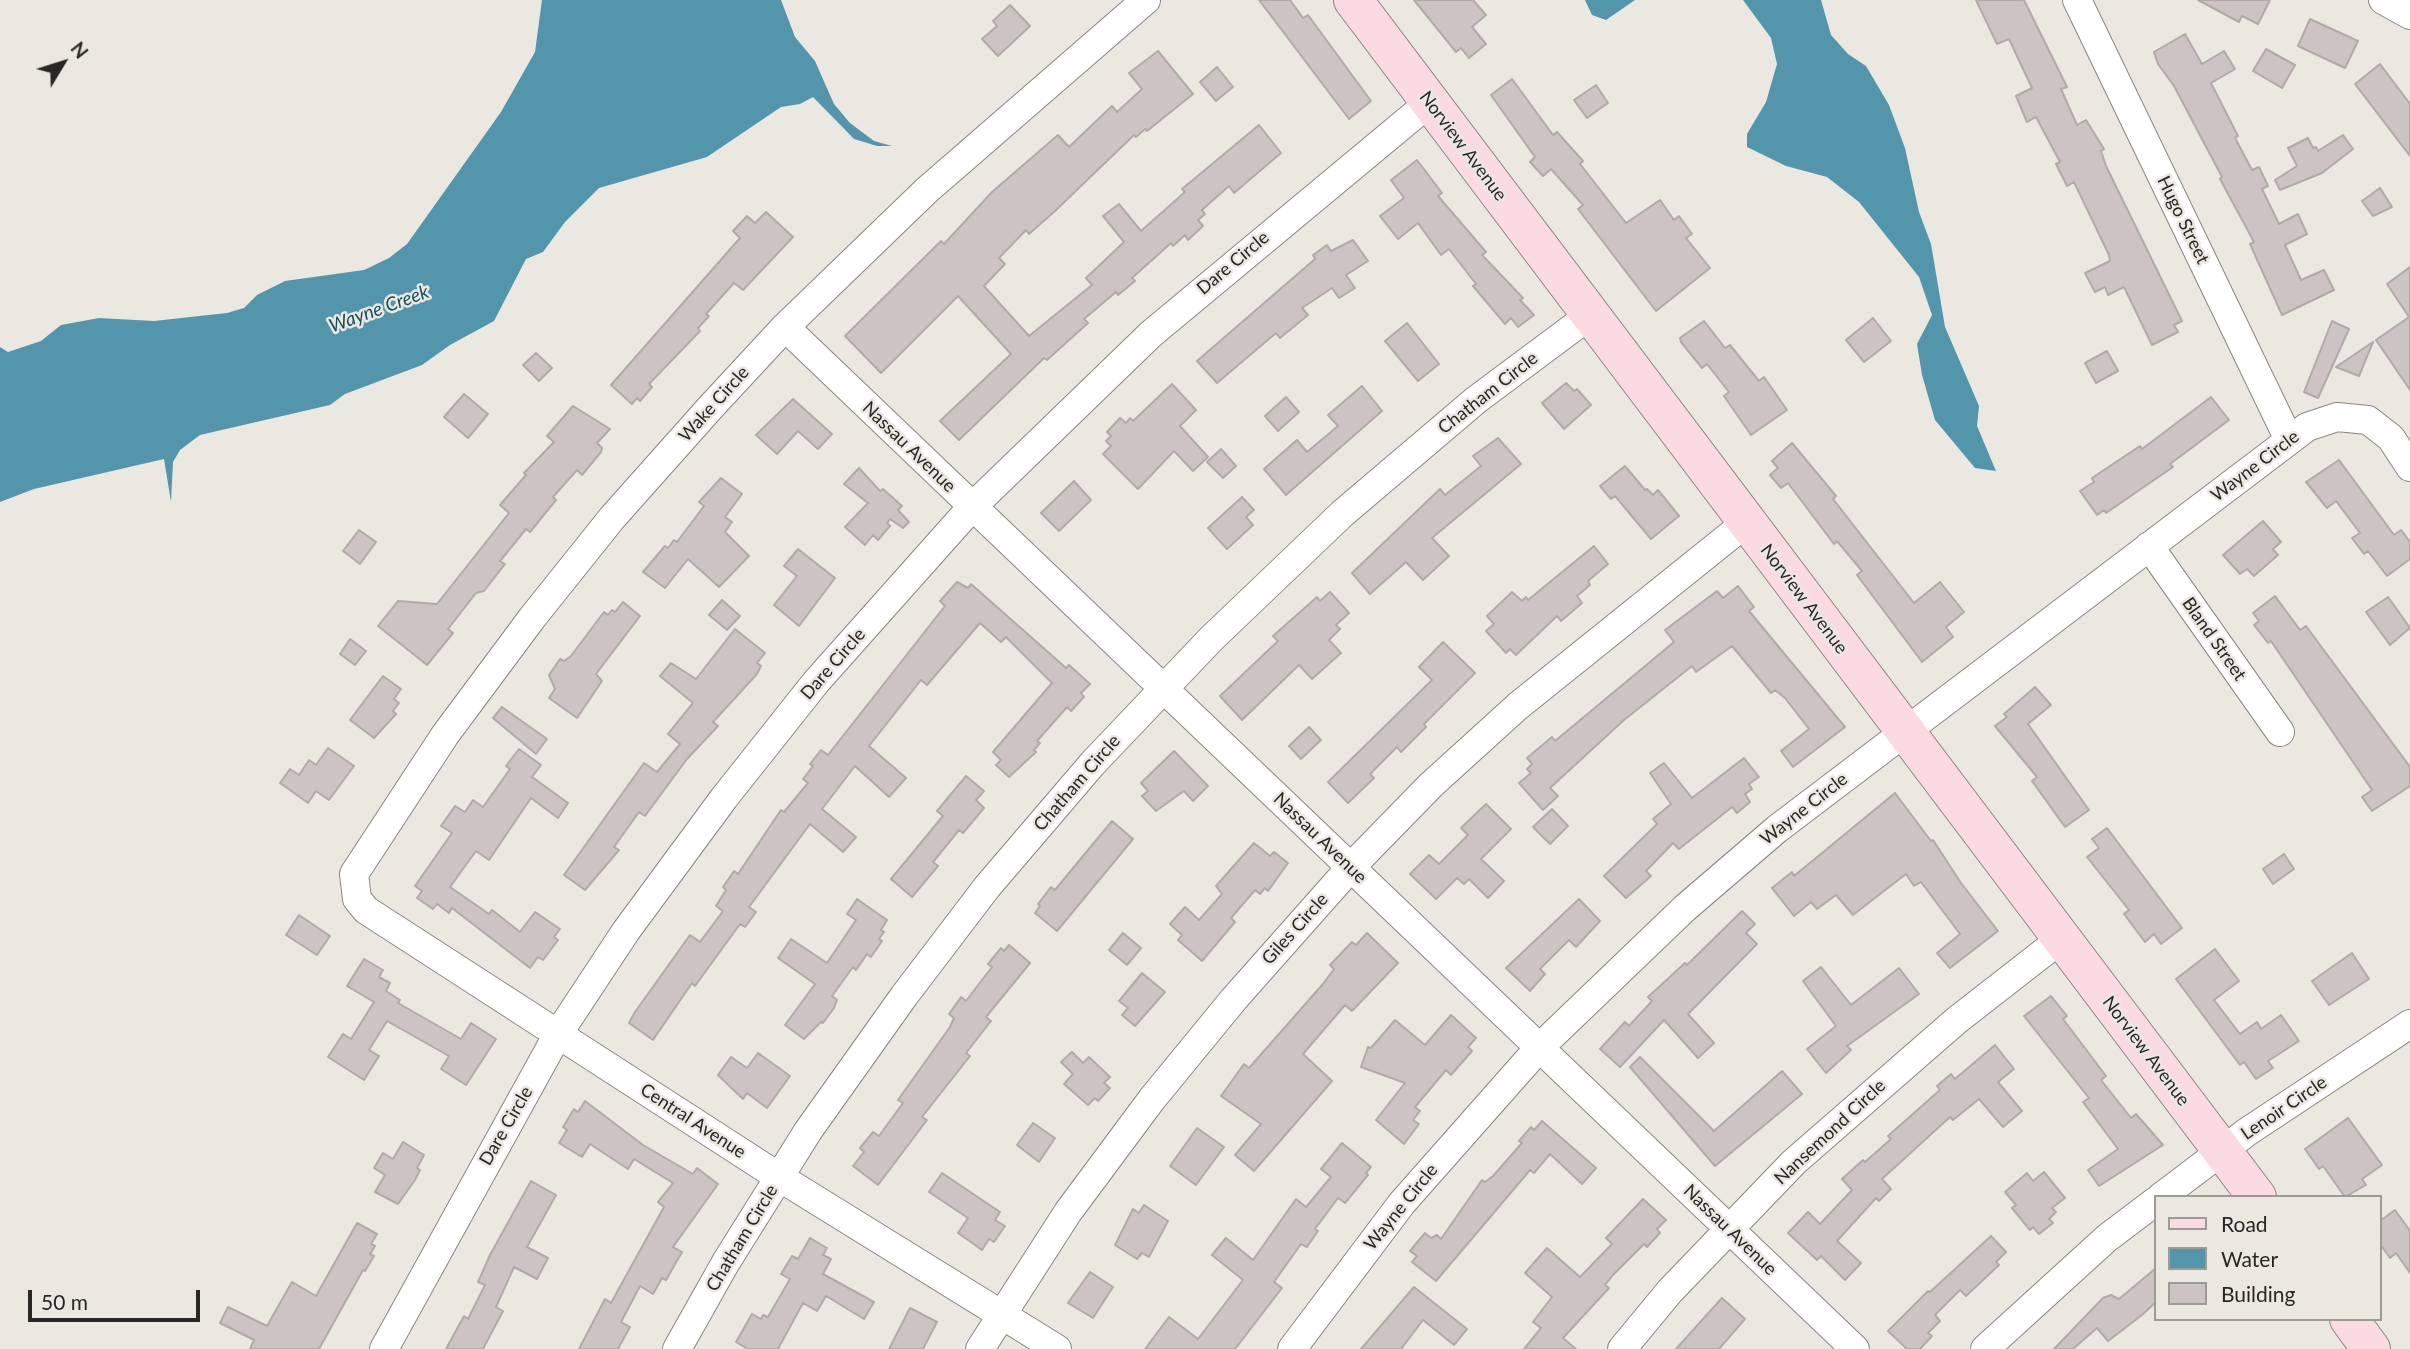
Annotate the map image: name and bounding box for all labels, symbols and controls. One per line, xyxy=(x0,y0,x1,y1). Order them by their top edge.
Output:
north arrow xyxy=(28,28,98,98)
text: N xyxy=(66,37,94,63)
street label: Norview Avenue xyxy=(1415,87,1511,205)
street label: Hugo Street xyxy=(2152,173,2214,267)
street label: Dare Circle xyxy=(1193,227,1273,299)
water label: Wayne Creek xyxy=(326,280,432,338)
street label: Chatham Circle xyxy=(1434,347,1542,439)
street label: Wake Circle xyxy=(674,362,754,446)
street label: Nassau Avenue xyxy=(858,397,960,497)
street label: Wayne Circle xyxy=(2207,426,2303,506)
street label: Norview Avenue xyxy=(1756,540,1852,658)
street label: Bland Street xyxy=(2177,593,2251,685)
street label: Dare Circle xyxy=(796,624,870,704)
street label: Chatham Circle xyxy=(1029,730,1125,836)
street label: Wayne Circle xyxy=(1756,768,1852,850)
street label: Nassau Avenue xyxy=(1269,788,1371,888)
street label: Giles Circle xyxy=(1257,889,1333,969)
street label: Norview Avenue xyxy=(2098,992,2194,1110)
street label: Lenoir Circle xyxy=(2237,1071,2331,1145)
street label: Nansemond Circle xyxy=(1770,1075,1890,1189)
street label: Central Avenue xyxy=(636,1079,750,1163)
street label: Dare Circle xyxy=(475,1083,537,1169)
street label: Wayne Circle xyxy=(1360,1160,1442,1254)
street label: Nassau Avenue xyxy=(1679,1180,1781,1280)
street label: Chatham Circle xyxy=(702,1181,782,1295)
legend xyxy=(2154,1195,2382,1321)
text: Road xyxy=(2221,1211,2268,1236)
text: Water xyxy=(2221,1246,2278,1271)
scale bar xyxy=(32,1276,203,1320)
text: Building xyxy=(2221,1281,2296,1306)
text: 50 m xyxy=(41,1289,88,1314)

